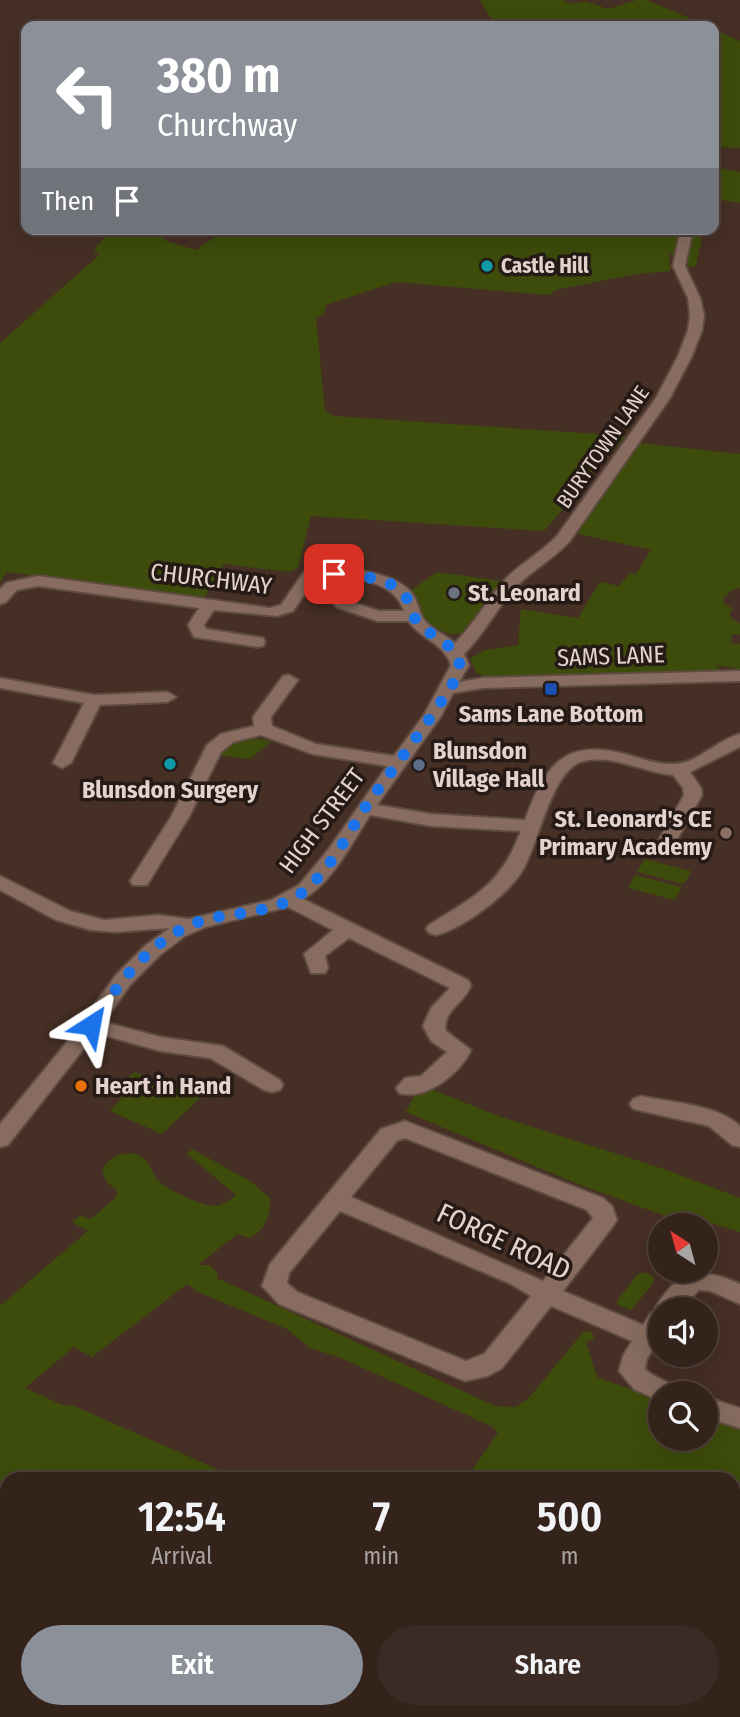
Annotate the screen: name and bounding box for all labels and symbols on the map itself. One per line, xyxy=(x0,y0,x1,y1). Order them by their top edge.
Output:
place label: Castle Hill xyxy=(501,253,589,279)
marker: Castle Hill xyxy=(479,258,495,274)
street label: BURYTOWN LANE xyxy=(551,381,655,513)
pin xyxy=(304,544,364,604)
street label: CHURCHWAY xyxy=(149,558,273,600)
place label: St. Leonard xyxy=(468,579,581,607)
marker: St. Leonard xyxy=(446,585,462,601)
street label: SAMS LANE xyxy=(557,640,665,672)
marker: Sams Lane Bottom xyxy=(543,681,559,697)
place label: Sams Lane Bottom xyxy=(459,700,643,728)
place label: Blunsdon Village Hall xyxy=(432,737,545,793)
marker: Blunsdon Surgery xyxy=(162,756,178,772)
marker: Blunsdon Village Hall xyxy=(411,757,427,773)
street label: HIGH STREET xyxy=(274,763,370,879)
place label: Blunsdon Surgery xyxy=(82,776,259,804)
place label: St. Leonard's CE Primary Academy xyxy=(539,805,713,861)
marker: St. Leonard's CE Primary Academy xyxy=(718,825,734,841)
position arrow xyxy=(54,988,128,1062)
place label: Heart in Hand xyxy=(95,1072,231,1100)
marker: Heart in Hand xyxy=(73,1078,89,1094)
street label: FORGE ROAD xyxy=(432,1196,576,1287)
north arrow xyxy=(648,1213,718,1283)

